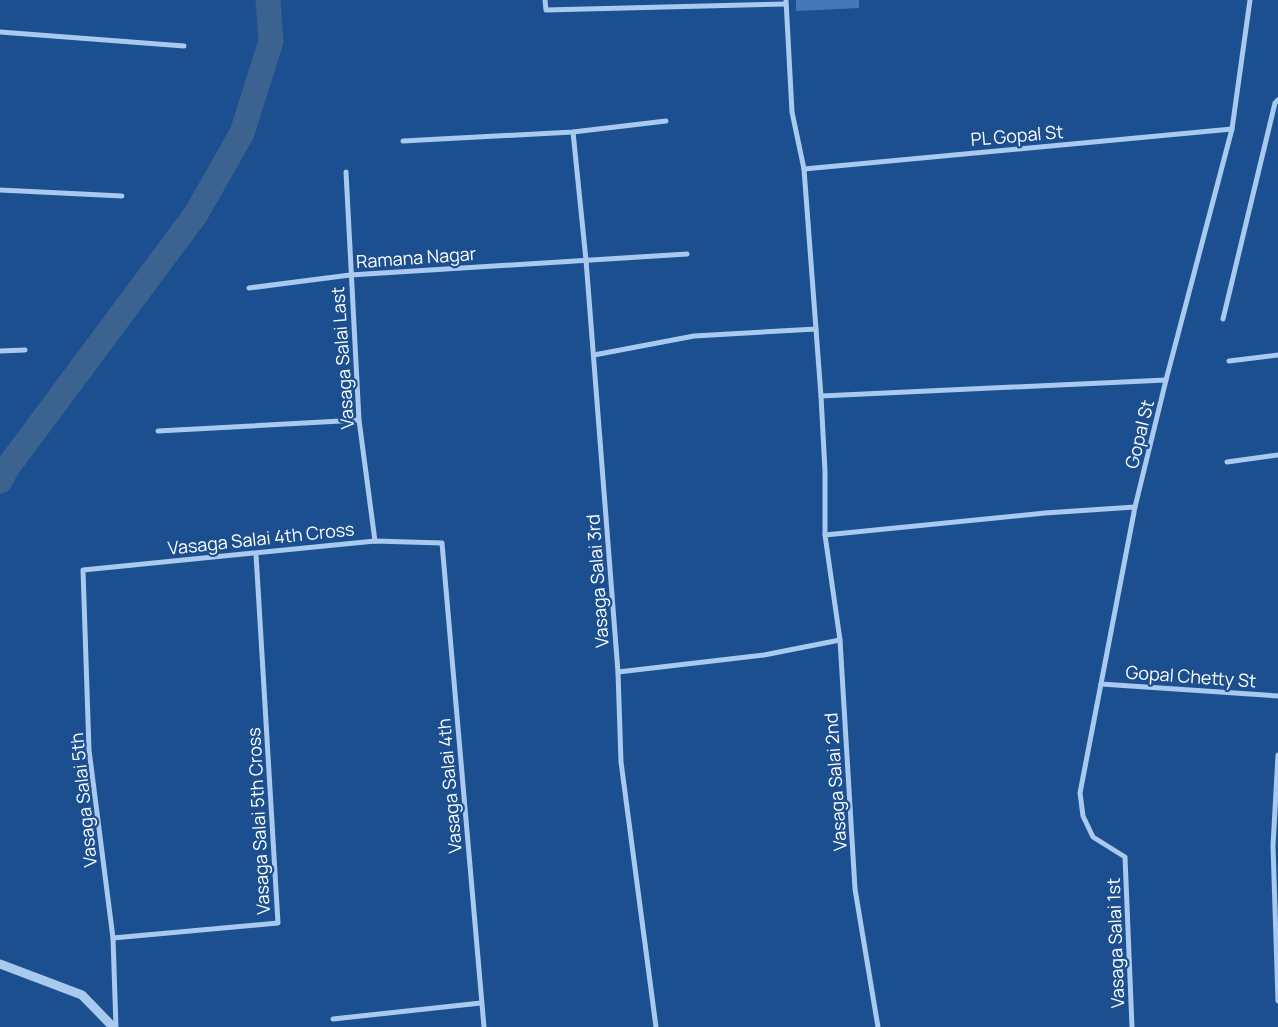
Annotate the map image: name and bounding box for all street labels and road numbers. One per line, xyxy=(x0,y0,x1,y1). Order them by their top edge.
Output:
street label: PL Gopal St xyxy=(970,119,1064,151)
street label: Ramana Nagar xyxy=(355,241,477,273)
street label: Vasaga Salai Last xyxy=(325,286,359,430)
street label: Gopal St xyxy=(1119,397,1159,471)
street label: Vasaga Salai 3rd xyxy=(580,513,614,649)
street label: Vasaga Salai 4th Cross xyxy=(166,516,356,560)
street label: Gopal Chetty St xyxy=(1125,659,1257,693)
street label: Vasaga Salai 2nd xyxy=(818,712,852,852)
street label: Vasaga Salai 4th xyxy=(431,718,467,854)
street label: Vasaga Salai 5th Cross xyxy=(241,727,275,915)
street label: Vasaga Salai 5th xyxy=(64,732,102,868)
street label: Vasaga Salai 1st xyxy=(1101,877,1129,1009)

